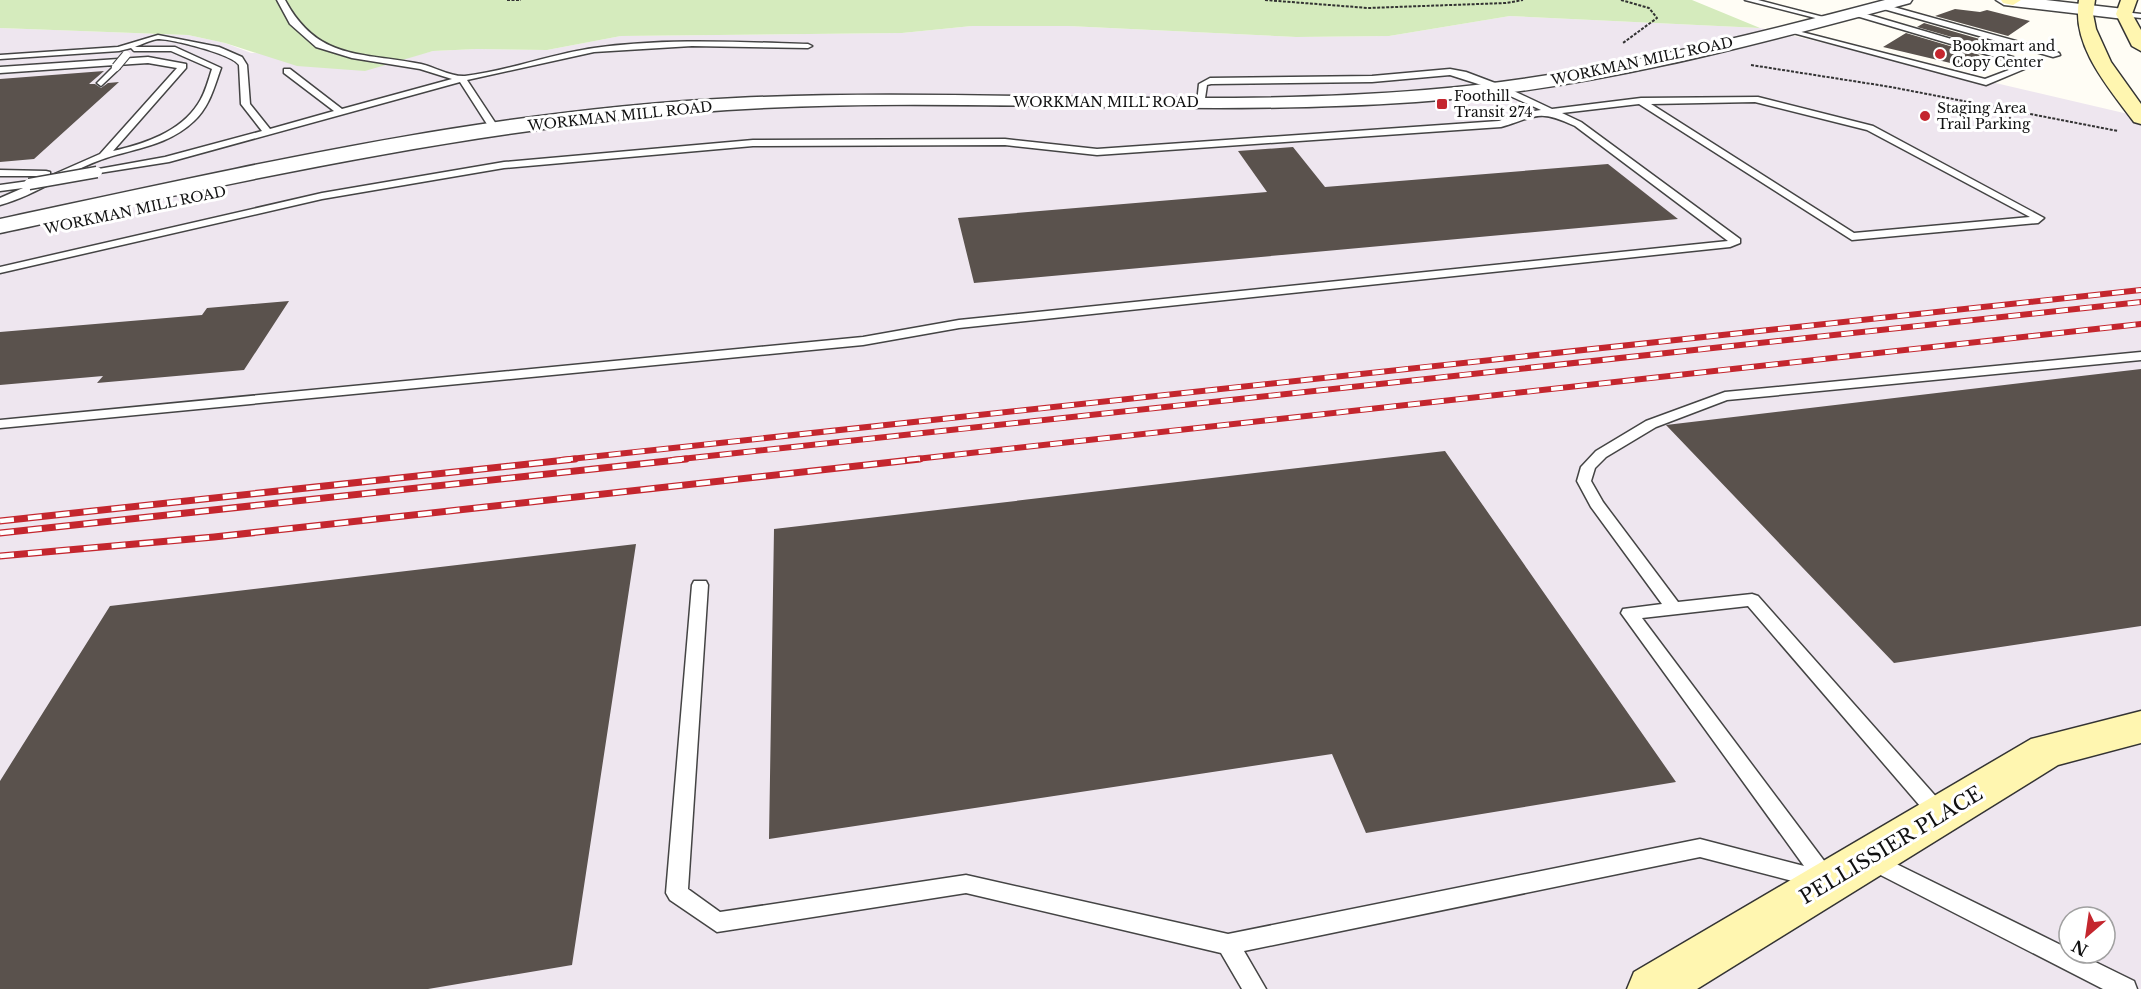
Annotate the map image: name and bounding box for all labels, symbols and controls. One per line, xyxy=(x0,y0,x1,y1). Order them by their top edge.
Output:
street label: WORKMAN MILL ROAD xyxy=(1548,33,1735,89)
place label: Bookmart and Copy Center xyxy=(1952,37,2056,71)
marker: Bookmart and Copy Center xyxy=(1933,47,1947,61)
place label: Foothill Transit 274 xyxy=(1454,87,1532,121)
street label: WORKMAN MILL ROAD xyxy=(1012,93,1199,111)
street label: WORKMAN MILL ROAD xyxy=(526,97,713,135)
marker: Foothill Transit 274 xyxy=(1435,97,1449,111)
place label: Staging Area Trail Parking xyxy=(1937,99,2031,133)
marker: Staging Area Trail Parking xyxy=(1918,109,1932,123)
street label: WORKMAN MILL ROAD xyxy=(41,182,228,238)
street label: PELLISSIER PLACE xyxy=(1795,781,1987,909)
north arrow xyxy=(2057,905,2117,965)
text: N xyxy=(2068,936,2091,961)

